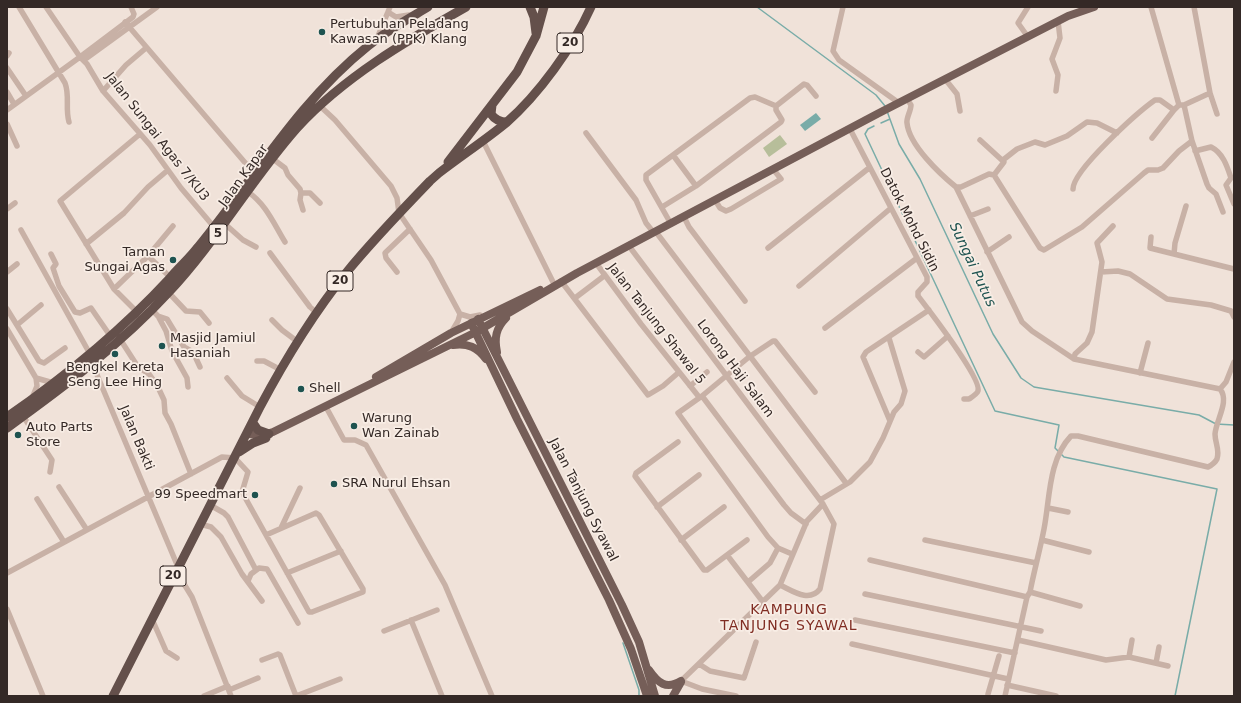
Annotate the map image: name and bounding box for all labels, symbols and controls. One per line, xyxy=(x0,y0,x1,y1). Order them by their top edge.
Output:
place label: Pertubuhan Peladang Kawasan (PPK) Klang xyxy=(330,17,469,48)
marker: Pertubuhan Peladang Kawasan (PPK) Klang xyxy=(317,27,327,37)
road number: 20 xyxy=(557,33,583,53)
street label: Jalan Sungai Agas 7/KU3 xyxy=(102,70,212,204)
street label: Jalan Kapar xyxy=(216,142,272,210)
street label: Datok Mohd Sidin xyxy=(876,165,942,275)
water label: Sungai Putus xyxy=(945,220,999,310)
road number: 5 xyxy=(209,224,227,244)
place label: Taman Sungai Agas xyxy=(84,245,165,276)
marker: Taman Sungai Agas xyxy=(168,255,178,265)
street label: Jalan Tanjung Shawal 5 xyxy=(604,260,708,388)
road number: 20 xyxy=(327,271,353,291)
street label: Lorong Haji Salam xyxy=(693,317,777,421)
place label: Masjid Jamiul Hasaniah xyxy=(170,331,255,362)
marker: Masjid Jamiul Hasaniah xyxy=(157,341,167,351)
marker: Bengkel Kereta Seng Lee Hing xyxy=(110,349,120,359)
place label: Bengkel Kereta Seng Lee Hing xyxy=(66,360,164,391)
place label: Shell xyxy=(309,381,341,397)
marker: Shell xyxy=(296,384,306,394)
street label: Jalan Bakti xyxy=(115,403,157,473)
place label: Warung Wan Zainab xyxy=(362,411,439,442)
place label: Auto Parts Store xyxy=(26,420,93,451)
marker: Warung Wan Zainab xyxy=(349,421,359,431)
marker: Auto Parts Store xyxy=(13,430,23,440)
street label: Jalan Tanjung Syawal xyxy=(545,436,621,564)
place label: SRA Nurul Ehsan xyxy=(342,476,451,492)
marker: SRA Nurul Ehsan xyxy=(329,479,339,489)
place label: 99 Speedmart xyxy=(155,487,247,503)
marker: 99 Speedmart xyxy=(250,490,260,500)
road number: 20 xyxy=(160,566,186,586)
district label: KAMPUNG TANJUNG SYAWAL xyxy=(720,602,858,634)

